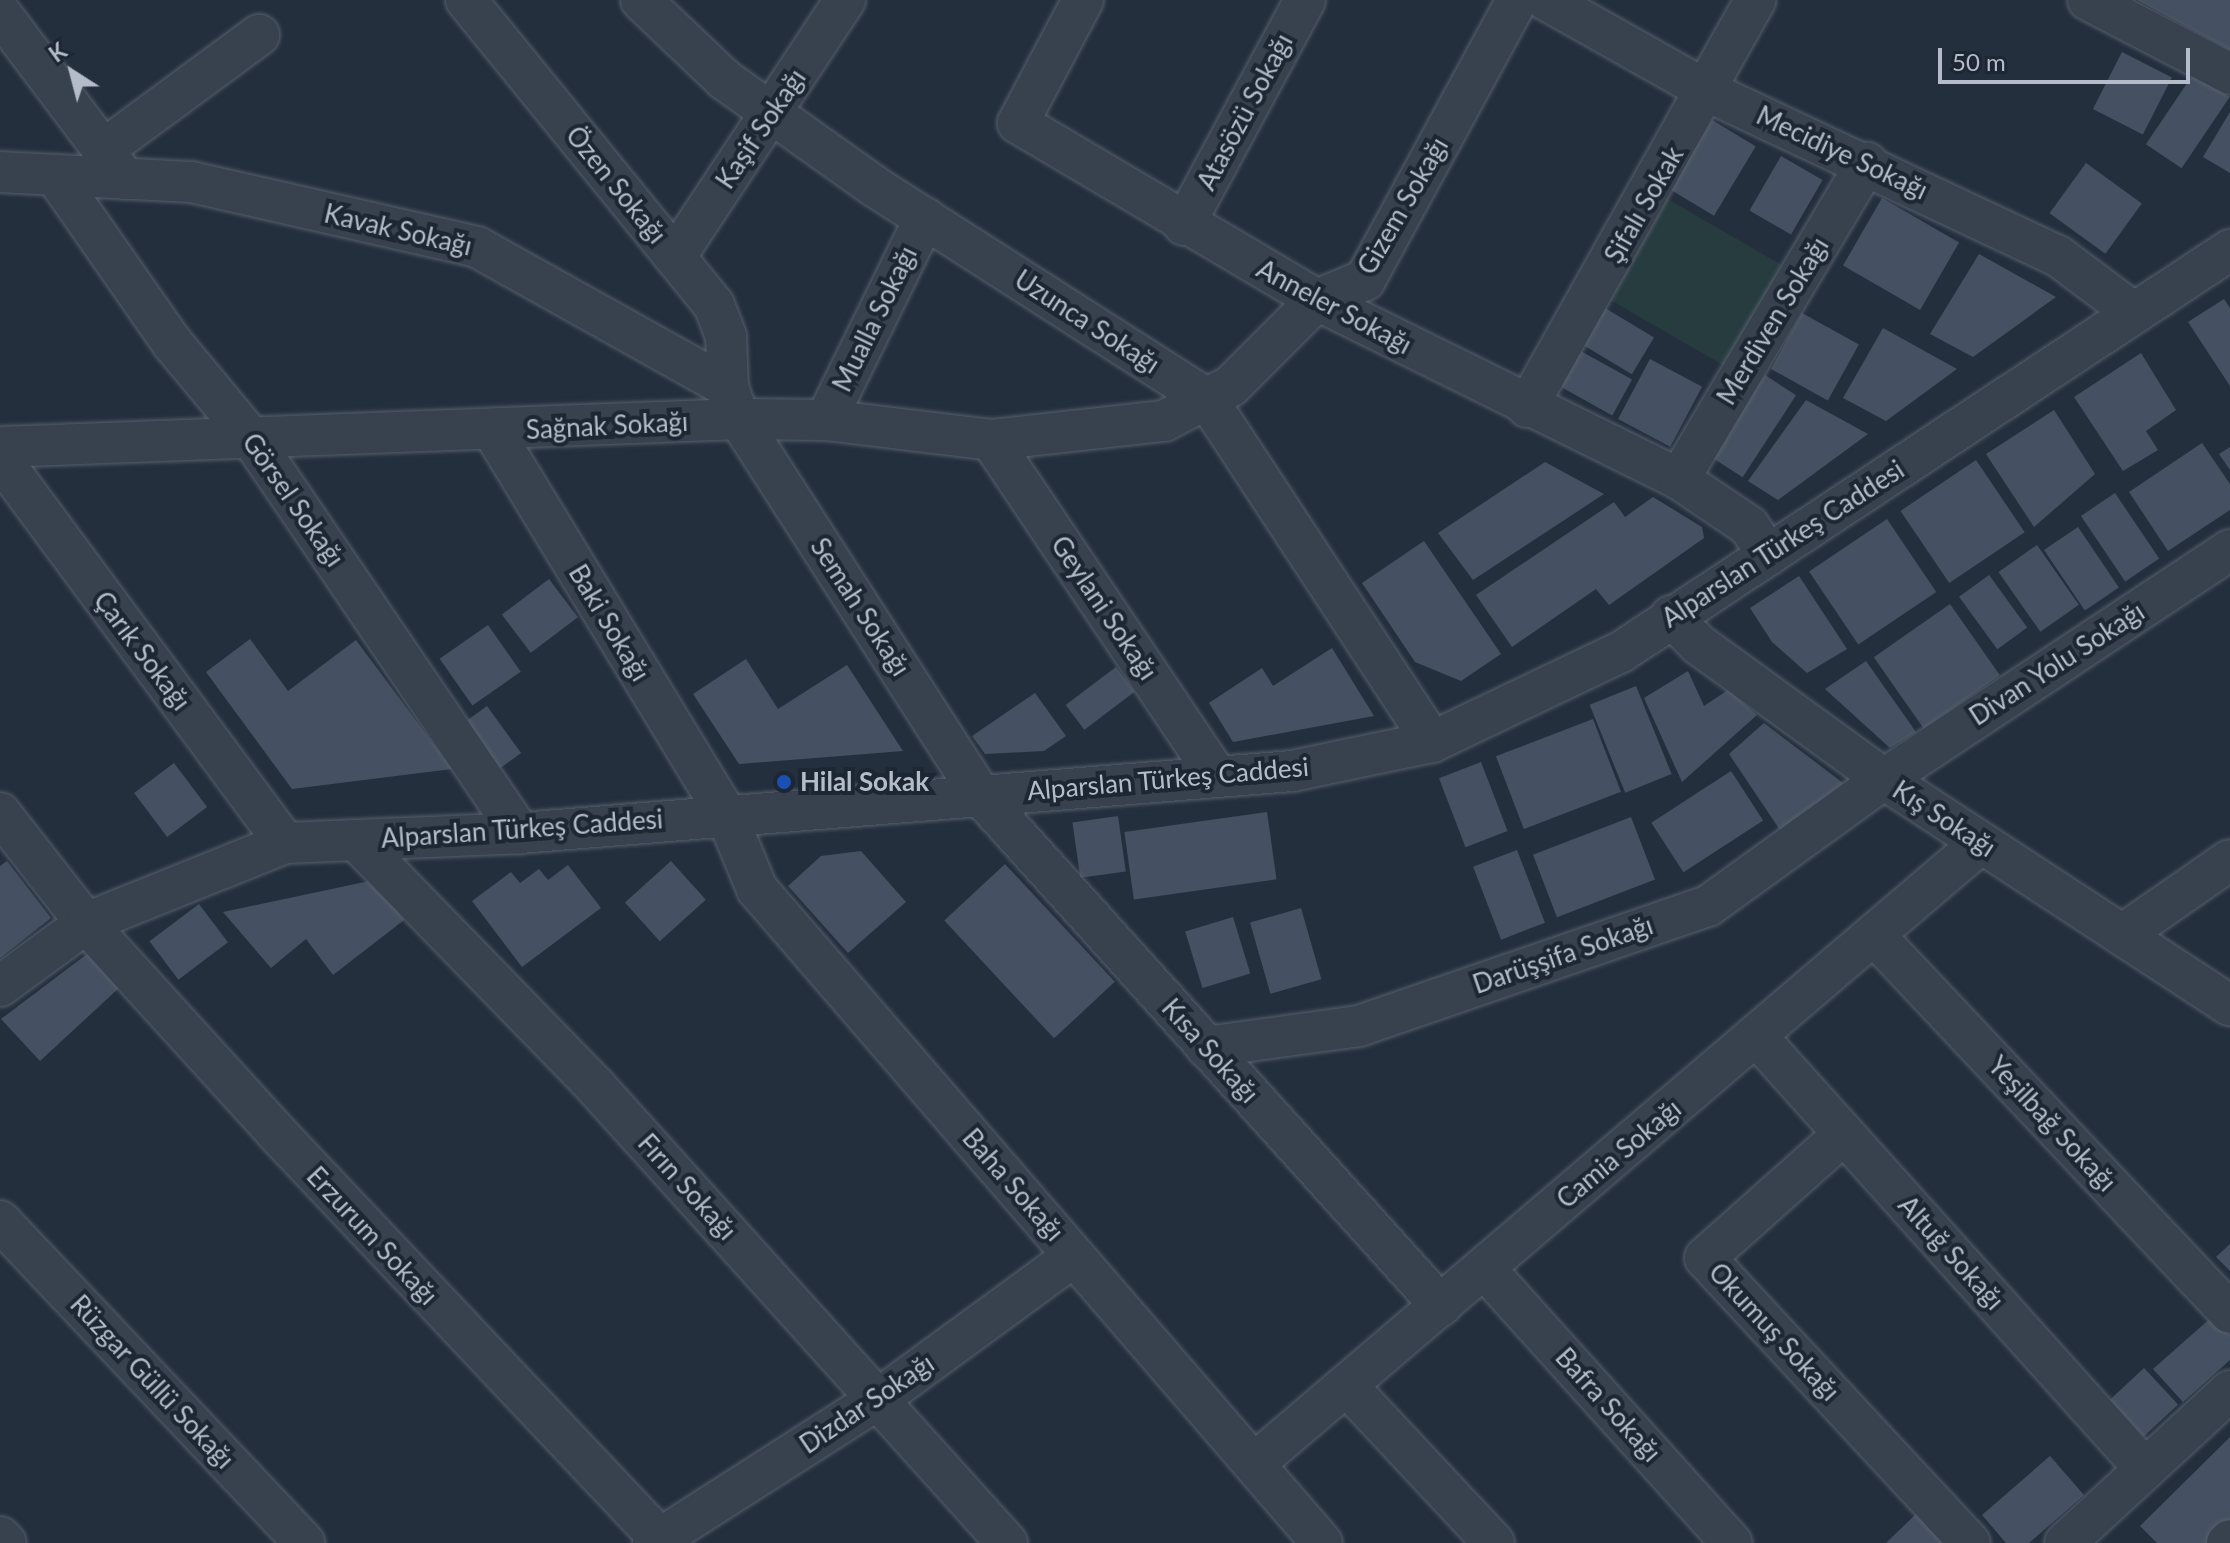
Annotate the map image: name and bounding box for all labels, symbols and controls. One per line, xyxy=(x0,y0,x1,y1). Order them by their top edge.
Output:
street label: Atasözü Sokağı xyxy=(1191,29,1299,195)
north arrow xyxy=(32,32,112,112)
scale bar xyxy=(1942,32,2194,82)
text: K xyxy=(44,37,72,68)
text: 50 m xyxy=(1952,47,2006,76)
street label: Kaşif Sokağı xyxy=(709,63,813,195)
street label: Mecidiye Sokağı xyxy=(1752,100,1932,206)
street label: Özen Sokağı xyxy=(559,120,673,250)
street label: Gizem Sokağı xyxy=(1351,132,1455,280)
street label: Şifalı Sokak xyxy=(1598,141,1690,269)
street label: Kavak Sokağı xyxy=(321,198,475,262)
street label: Merdiven Sokağı xyxy=(1711,232,1835,410)
street label: Mualla Sokağı xyxy=(826,241,924,397)
street label: Anneler Sokağı xyxy=(1251,253,1417,361)
street label: Uzunca Sokağı xyxy=(1009,264,1165,380)
street label: Sağnak Sokağı xyxy=(525,406,689,446)
street label: Görsel Sokağı xyxy=(236,427,350,573)
street label: Alparslan Türkeş Caddesi xyxy=(1656,454,1910,634)
street label: Geylani Sokağı xyxy=(1044,530,1164,686)
street label: Semah Sokağı xyxy=(804,532,916,682)
street label: Baki Sokağı xyxy=(562,559,656,687)
street label: Çarık Sokağı xyxy=(87,585,197,717)
street label: Divan Yolu Sokağı xyxy=(1963,596,2151,732)
street label: Alparslan Türkeş Caddesi xyxy=(1025,751,1311,807)
place label: Hilal Sokak xyxy=(800,766,929,798)
marker: Hilal Sokak xyxy=(775,773,793,791)
street label: Kış Sokağı xyxy=(1887,774,2001,864)
street label: Alparslan Türkeş Caddesi xyxy=(380,804,664,854)
street label: Darüşşifa Sokağı xyxy=(1469,910,1657,1000)
street label: Kısa Sokağı xyxy=(1155,993,1265,1109)
street label: Yeşilbağ Sokağı xyxy=(1982,1050,2122,1198)
street label: Camia Sokağı xyxy=(1551,1093,1687,1215)
street label: Baha Sokağı xyxy=(956,1123,1070,1247)
street label: Fırın Sokağı xyxy=(631,1128,743,1246)
street label: Erzurum Sokağı xyxy=(300,1161,444,1311)
street label: Altuğ Sokağı xyxy=(1892,1190,2010,1316)
street label: Okumuş Sokağı xyxy=(1702,1257,1846,1407)
street label: Rüzgar Güllü Sokağı xyxy=(64,1289,240,1475)
street label: Bafra Sokağı xyxy=(1549,1342,1667,1468)
street label: Dizdar Sokağı xyxy=(794,1348,940,1460)

